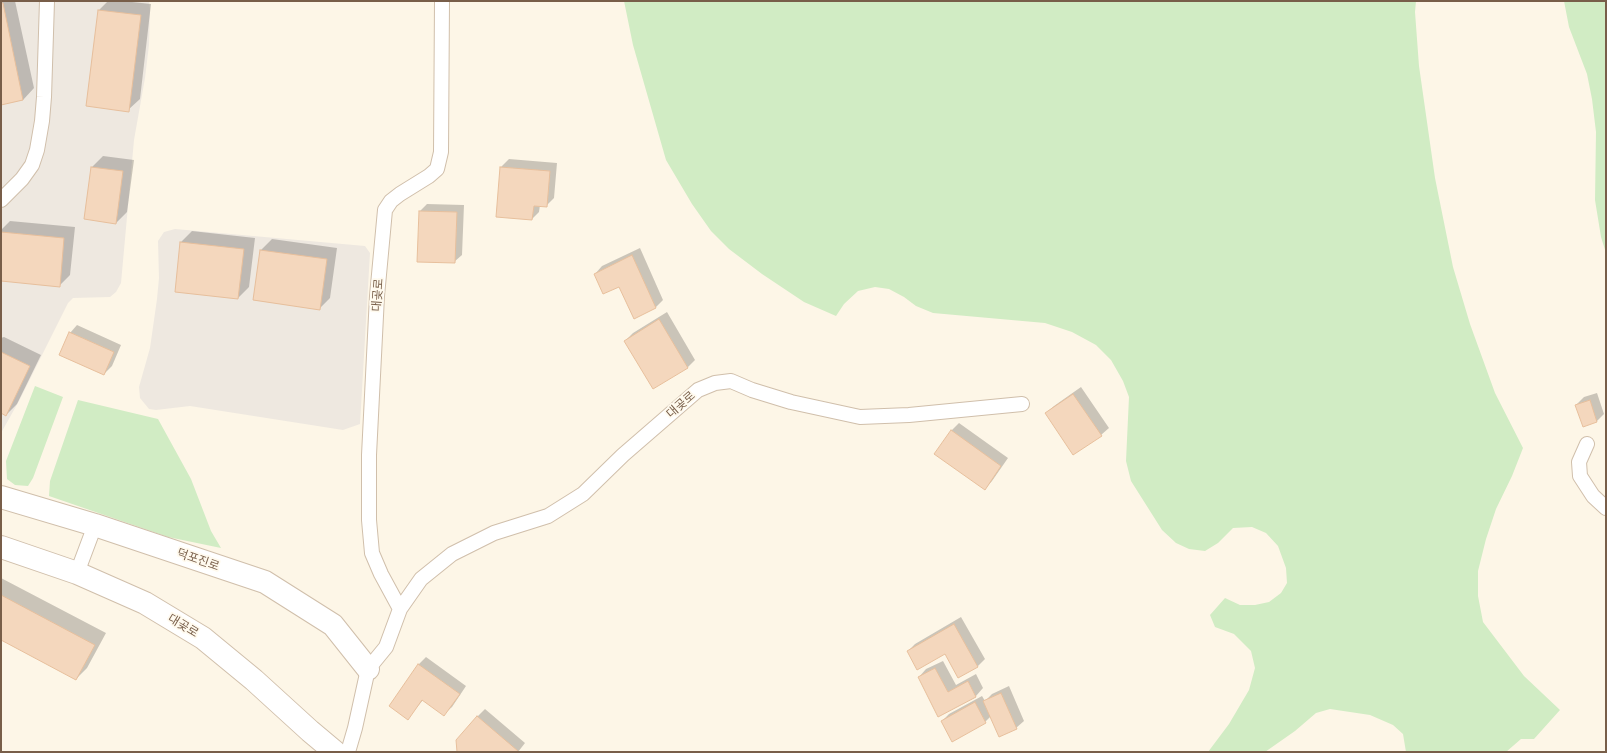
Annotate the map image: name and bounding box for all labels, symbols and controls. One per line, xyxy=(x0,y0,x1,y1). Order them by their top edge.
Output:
street label: 대곶로 xyxy=(370,278,386,312)
street label: 대곶로 xyxy=(664,389,698,421)
street label: 덕포진로 xyxy=(175,546,221,574)
street label: 대곶로 xyxy=(165,611,201,641)

